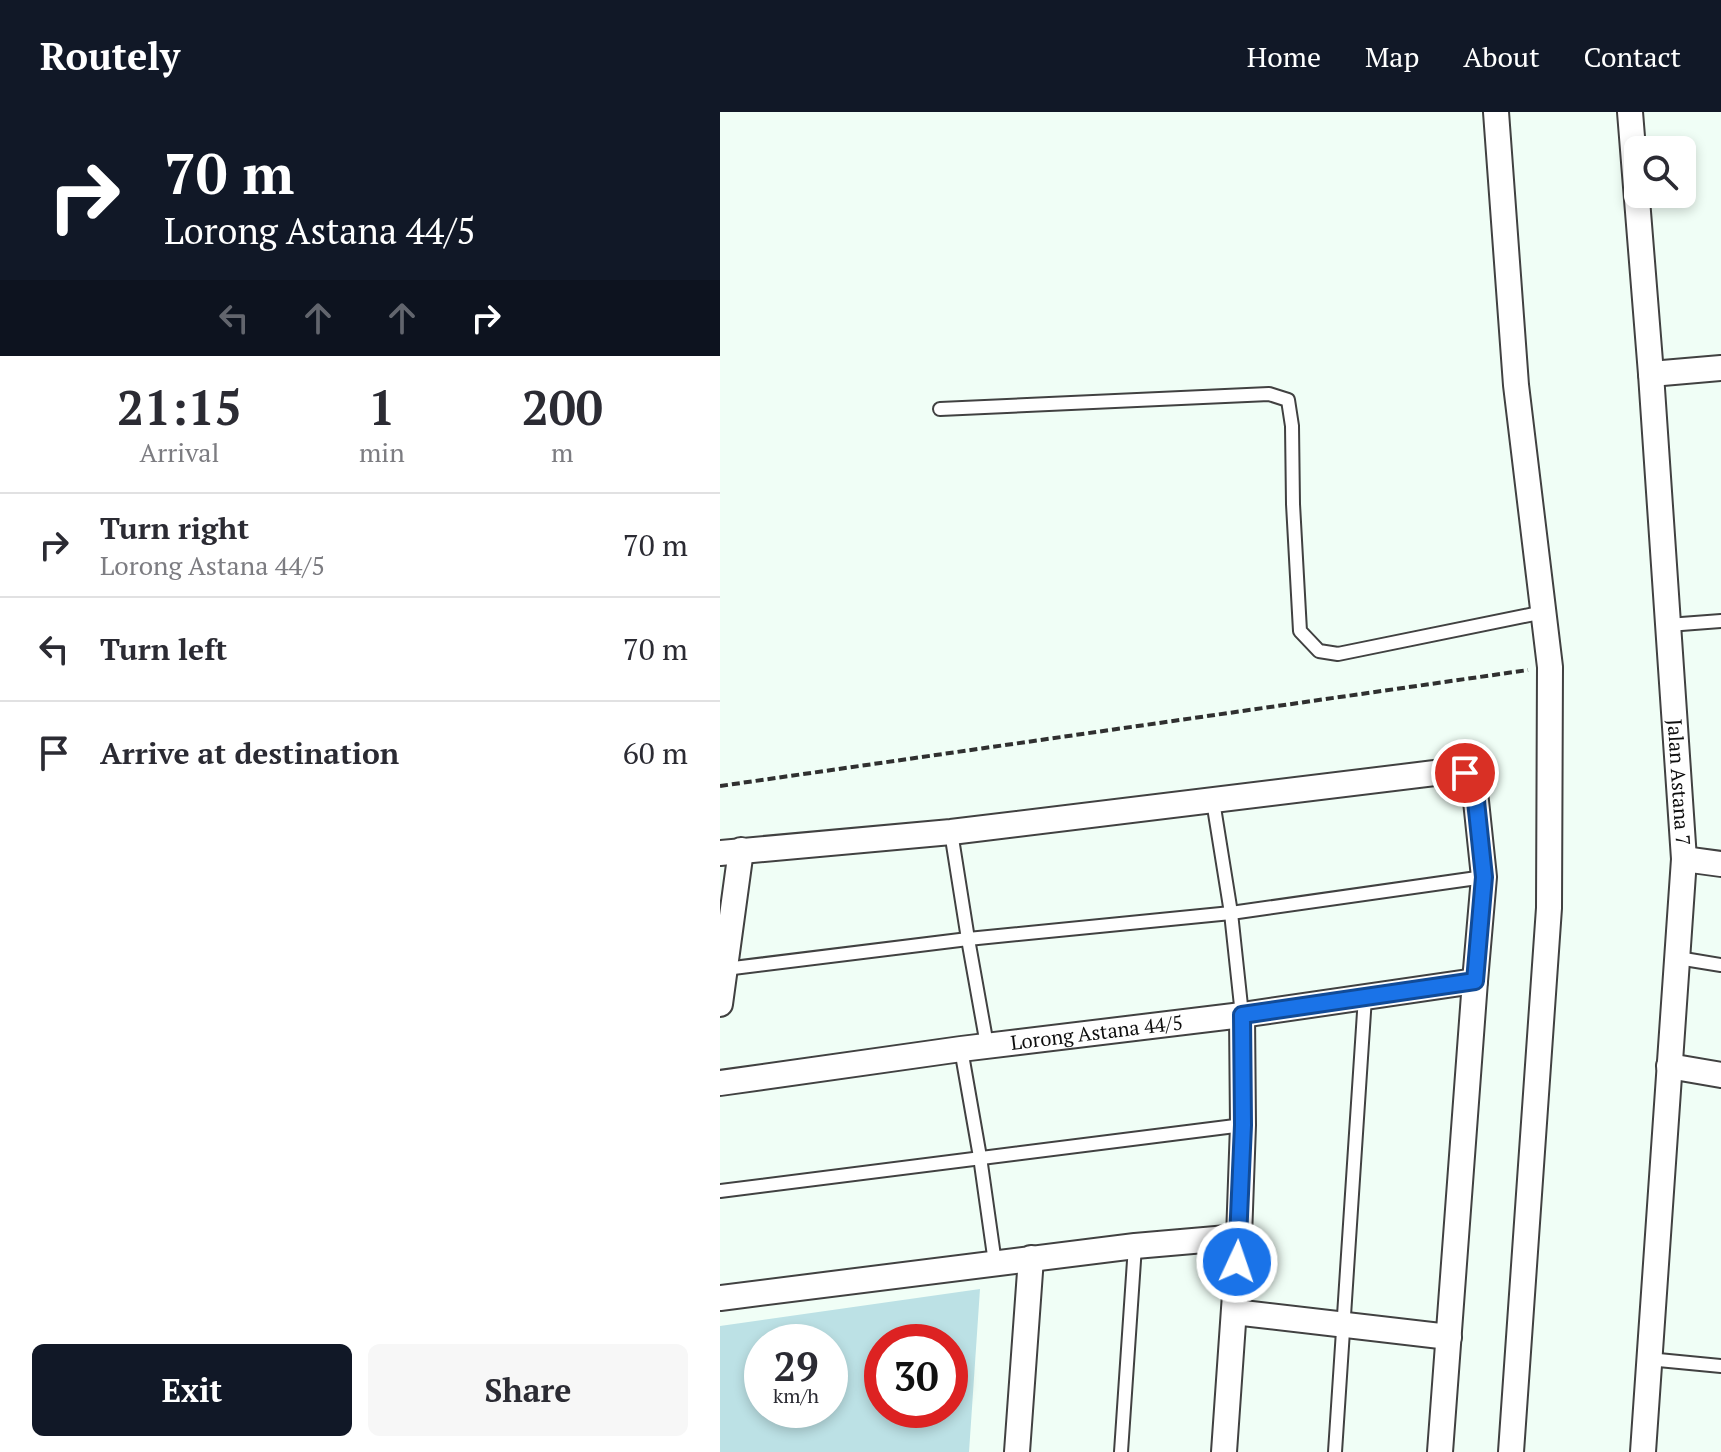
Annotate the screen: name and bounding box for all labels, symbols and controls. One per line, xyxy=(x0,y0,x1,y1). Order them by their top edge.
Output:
text: Routely xyxy=(40,31,180,81)
text: Home xyxy=(1247,38,1321,75)
text: Map xyxy=(1365,38,1419,75)
text: About xyxy=(1463,38,1540,75)
text: Contact xyxy=(1584,38,1681,75)
text: 70 m xyxy=(164,136,294,210)
map controls xyxy=(1624,136,1696,208)
button: search xyxy=(1624,136,1696,208)
icon: right xyxy=(32,144,136,248)
text: Lorong Astana 44/5 xyxy=(164,207,476,254)
icon: left xyxy=(212,296,256,340)
icon: ahead xyxy=(296,296,340,340)
icon: ahead xyxy=(380,296,424,340)
icon: right xyxy=(464,296,508,340)
text: 21:15 xyxy=(117,375,242,439)
text: 1 xyxy=(368,375,395,439)
text: 200 xyxy=(522,375,603,439)
text: Arrival xyxy=(140,435,219,469)
text: min xyxy=(359,435,405,469)
text: m xyxy=(551,435,574,469)
text: Turn right xyxy=(100,508,249,548)
icon: right xyxy=(32,523,76,567)
text: 70 m xyxy=(623,525,688,565)
text: Lorong Astana 44/5 xyxy=(100,548,325,582)
icon: left xyxy=(32,627,76,671)
text: Turn left xyxy=(100,629,227,669)
text: 70 m xyxy=(623,629,688,669)
street label: Jalan Astana 7 xyxy=(1661,718,1697,846)
icon: arrive xyxy=(32,731,76,775)
text: Arrive at destination xyxy=(100,733,399,773)
text: 60 m xyxy=(623,733,688,773)
pin xyxy=(1431,739,1499,807)
icon: arrive xyxy=(1443,751,1487,795)
street label: Lorong Astana 44/5 xyxy=(1009,1008,1184,1056)
position arrow xyxy=(1195,1220,1279,1304)
speed limit sign: 30 xyxy=(864,1324,968,1428)
text: 29 xyxy=(773,1339,819,1392)
button: Exit xyxy=(32,1344,352,1436)
button: Share xyxy=(368,1344,688,1436)
text: km/h xyxy=(773,1382,819,1409)

